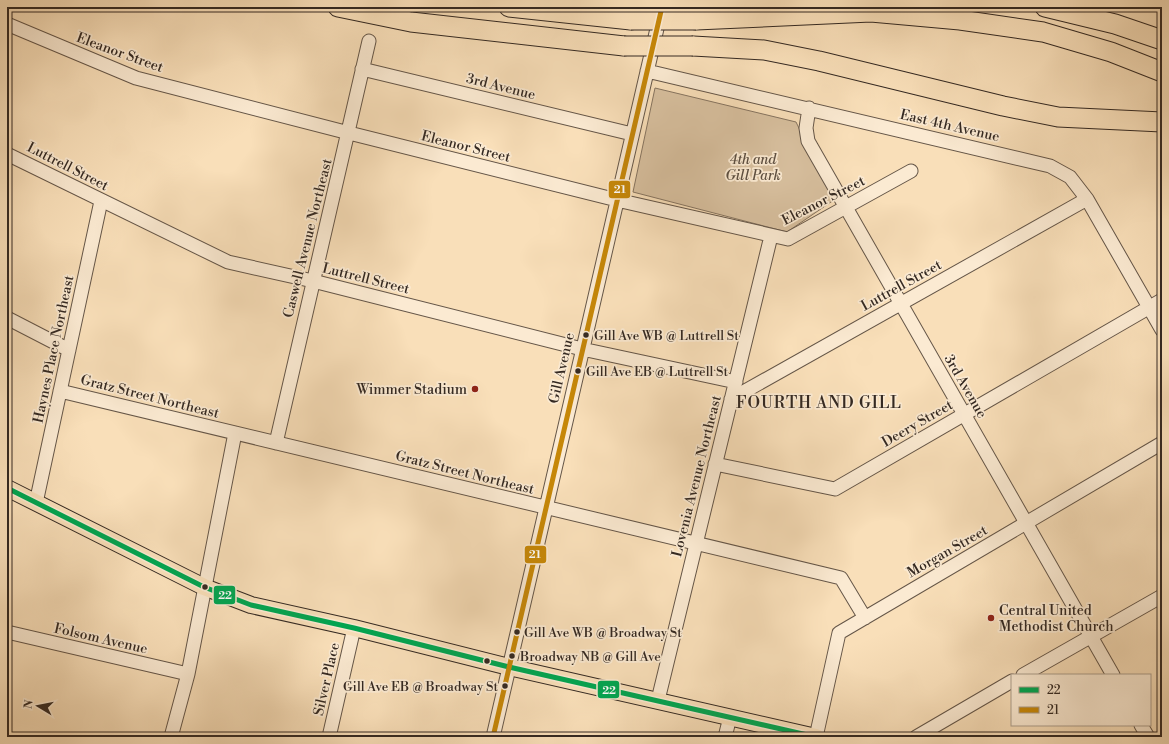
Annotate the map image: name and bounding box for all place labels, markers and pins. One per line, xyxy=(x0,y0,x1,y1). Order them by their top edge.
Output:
place label: Gill Ave WB @ Luttrell St xyxy=(594,328,739,344)
marker: Gill Ave WB @ Luttrell St xyxy=(581,330,591,340)
place label: Gill Ave EB @ Luttrell St xyxy=(586,364,729,380)
marker: Gill Ave EB @ Luttrell St xyxy=(573,366,583,376)
place label: Wimmer Stadium xyxy=(356,381,467,399)
marker: Wimmer Stadium xyxy=(470,384,480,394)
unlabelled marker xyxy=(200,582,210,592)
place label: Central United Methodist Church xyxy=(999,602,1114,636)
marker: Central United Methodist Church xyxy=(986,613,996,623)
place label: Gill Ave WB @ Broadway St xyxy=(524,625,682,641)
marker: Gill Ave WB @ Broadway St xyxy=(512,627,522,637)
place label: Broadway NB @ Gill Ave xyxy=(519,649,661,665)
marker: Broadway NB @ Gill Ave xyxy=(507,651,517,661)
unlabelled marker xyxy=(482,656,492,666)
place label: Gill Ave EB @ Broadway St xyxy=(343,679,498,695)
marker: Gill Ave EB @ Broadway St xyxy=(500,681,510,691)

